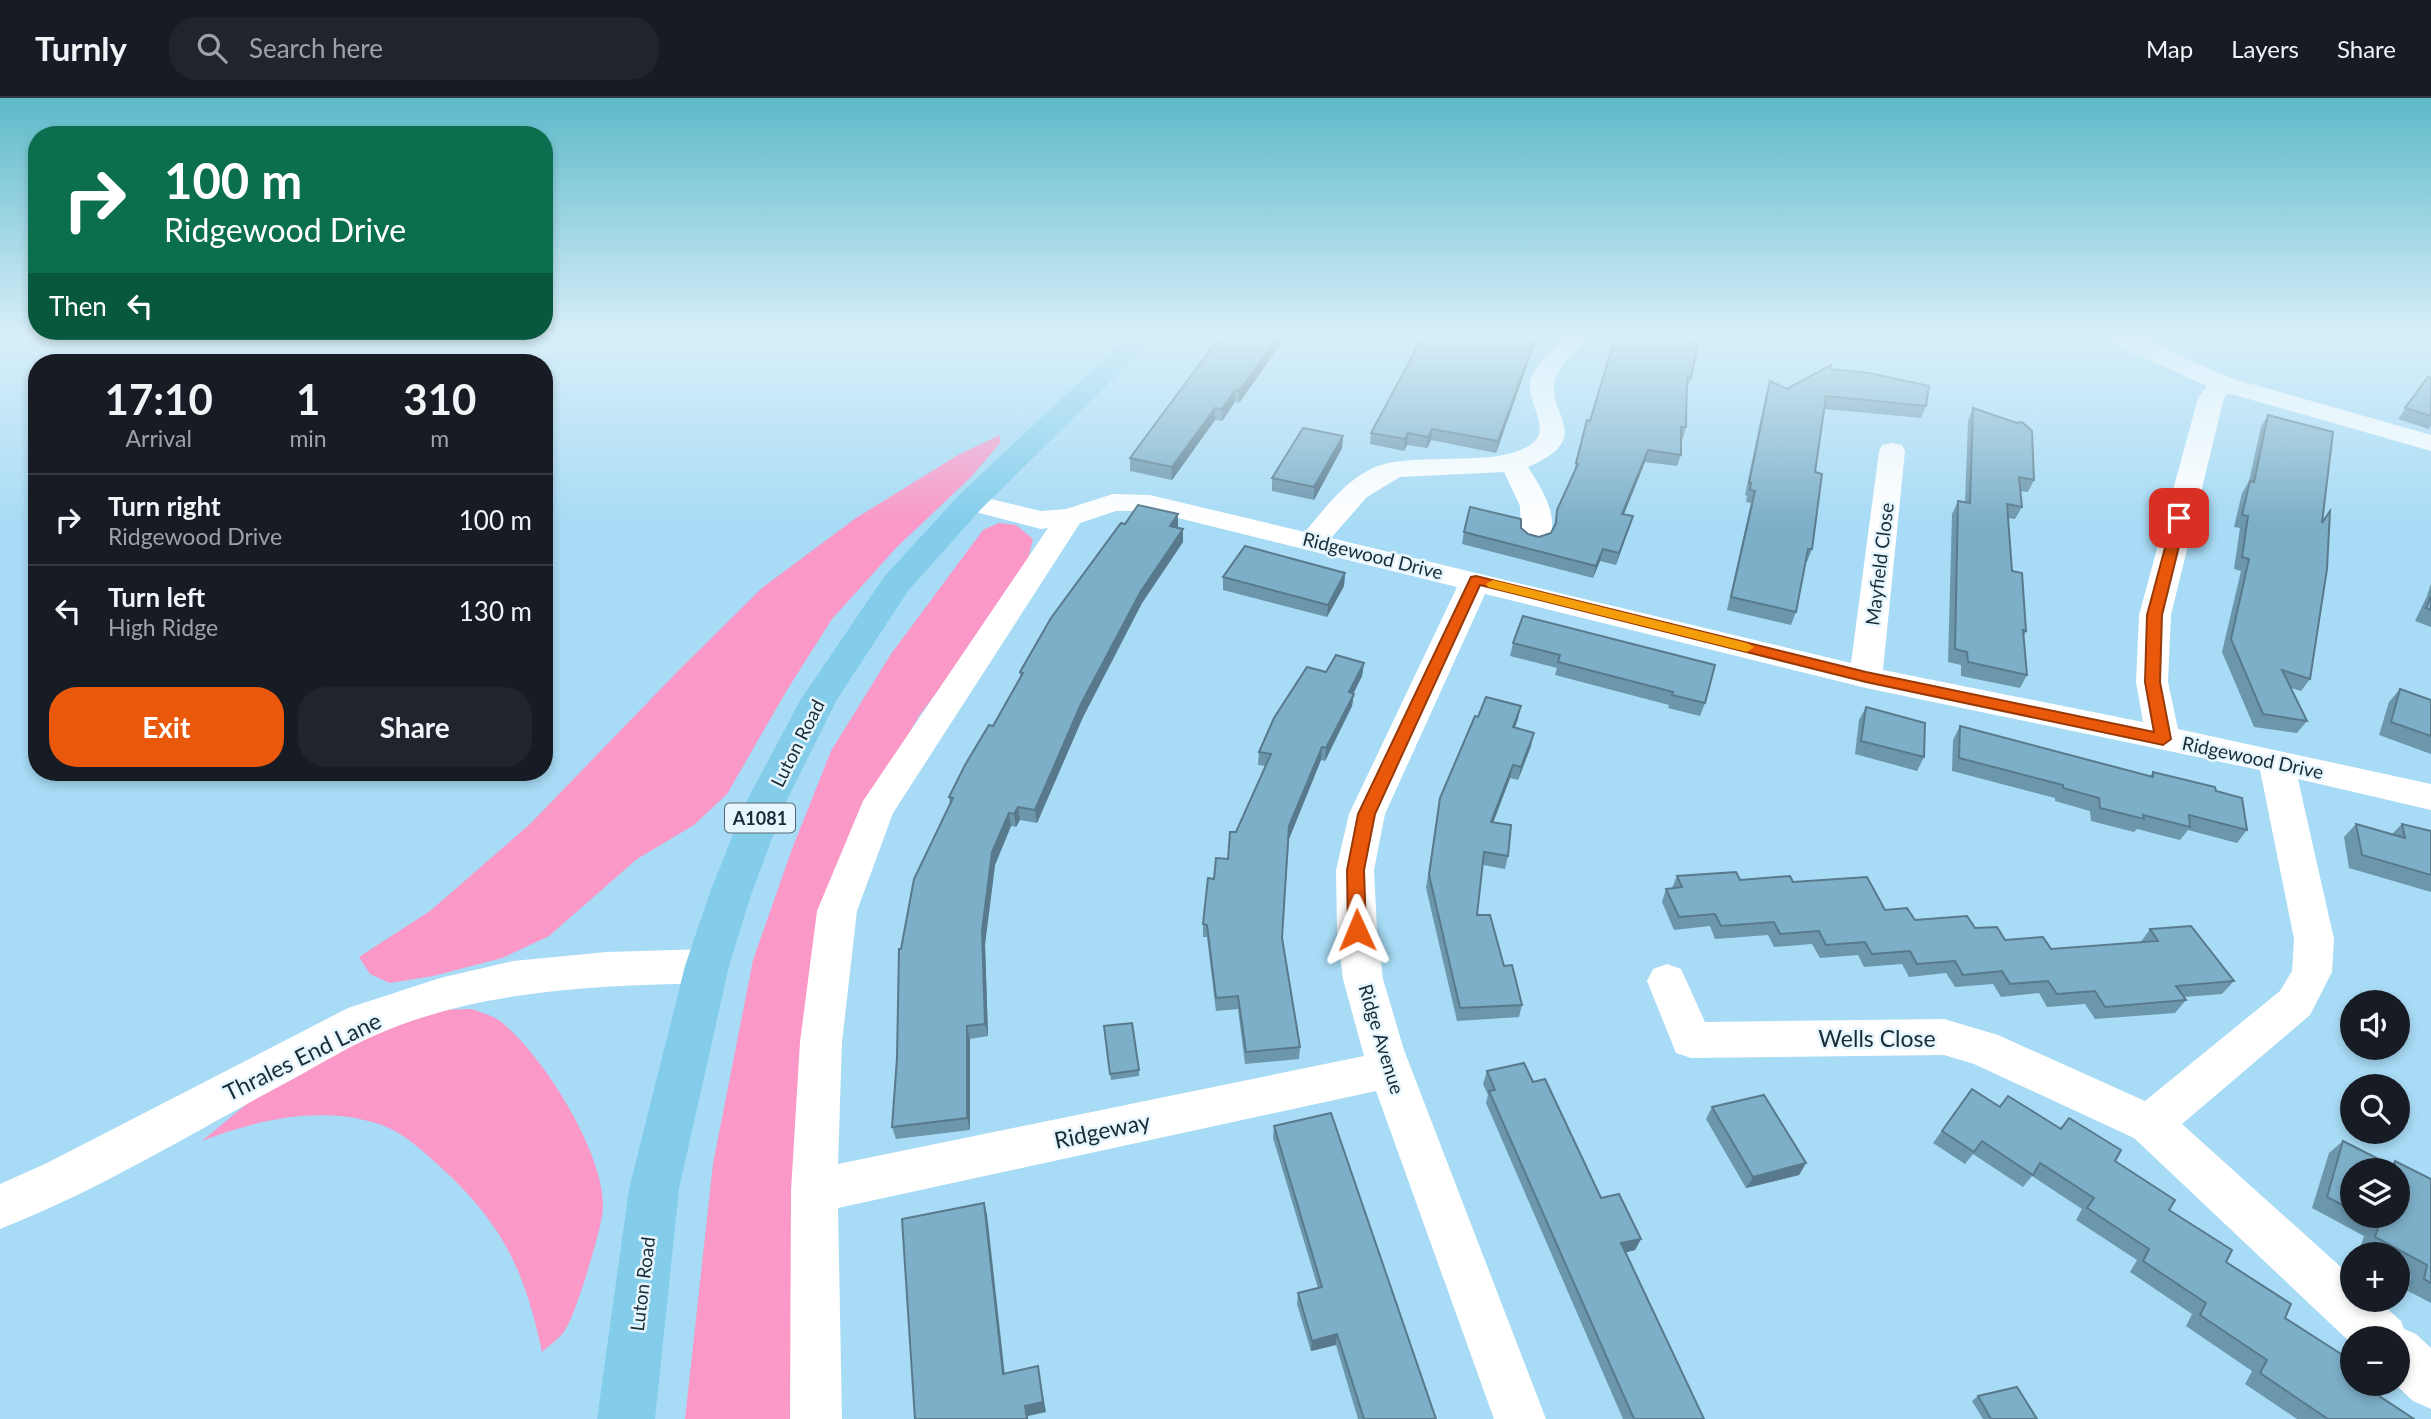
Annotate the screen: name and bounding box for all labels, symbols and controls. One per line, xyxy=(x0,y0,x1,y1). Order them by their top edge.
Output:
search box xyxy=(169,17,659,80)
text: Turnly xyxy=(35,28,127,68)
icon: search xyxy=(193,29,231,67)
text: Search here xyxy=(249,32,383,64)
text: Map xyxy=(2146,34,2193,63)
text: Layers xyxy=(2231,34,2299,63)
text: Share xyxy=(2337,34,2396,63)
text: 100 m xyxy=(164,151,302,209)
icon: right xyxy=(49,154,140,245)
text: Ridgewood Drive xyxy=(164,210,406,249)
icon: left xyxy=(121,287,159,325)
text: Then xyxy=(49,290,107,322)
text: 17:10 xyxy=(105,374,213,424)
text: 1 xyxy=(296,374,320,424)
text: 310 xyxy=(403,374,476,424)
text: Arrival xyxy=(126,424,192,452)
text: min xyxy=(289,424,327,452)
text: m xyxy=(430,424,449,452)
pin xyxy=(2149,488,2209,548)
text: Turn right xyxy=(108,490,221,522)
icon: arrive xyxy=(2160,499,2198,537)
icon: right xyxy=(49,501,87,539)
street label: Mayfield Close xyxy=(1860,501,1898,627)
text: 100 m xyxy=(459,504,532,536)
text: Ridgewood Drive xyxy=(108,522,282,550)
street label: Ridgewood Drive xyxy=(1300,526,1446,584)
text: Turn left xyxy=(108,581,205,613)
icon: left xyxy=(49,592,87,630)
text: 130 m xyxy=(459,595,532,627)
text: High Ridge xyxy=(108,613,218,641)
button: Exit xyxy=(49,687,284,767)
button: Share xyxy=(298,687,532,767)
street label: Luton Road xyxy=(765,695,829,791)
street label: Ridgewood Drive xyxy=(2180,731,2326,783)
road number: A1081 xyxy=(725,804,795,832)
position arrow xyxy=(1320,893,1394,967)
street label: Ridge Avenue xyxy=(1354,981,1410,1097)
map controls xyxy=(2340,990,2410,1396)
button: sound xyxy=(2340,990,2410,1060)
street label: Thrales End Lane xyxy=(219,1006,385,1106)
street label: Wells Close xyxy=(1818,1024,1936,1052)
button: search xyxy=(2340,1074,2410,1144)
street label: Ridgeway xyxy=(1051,1106,1153,1154)
button: layers xyxy=(2340,1158,2410,1228)
street label: Luton Road xyxy=(625,1235,659,1333)
button: + xyxy=(2340,1242,2410,1312)
button: − xyxy=(2340,1326,2410,1396)

